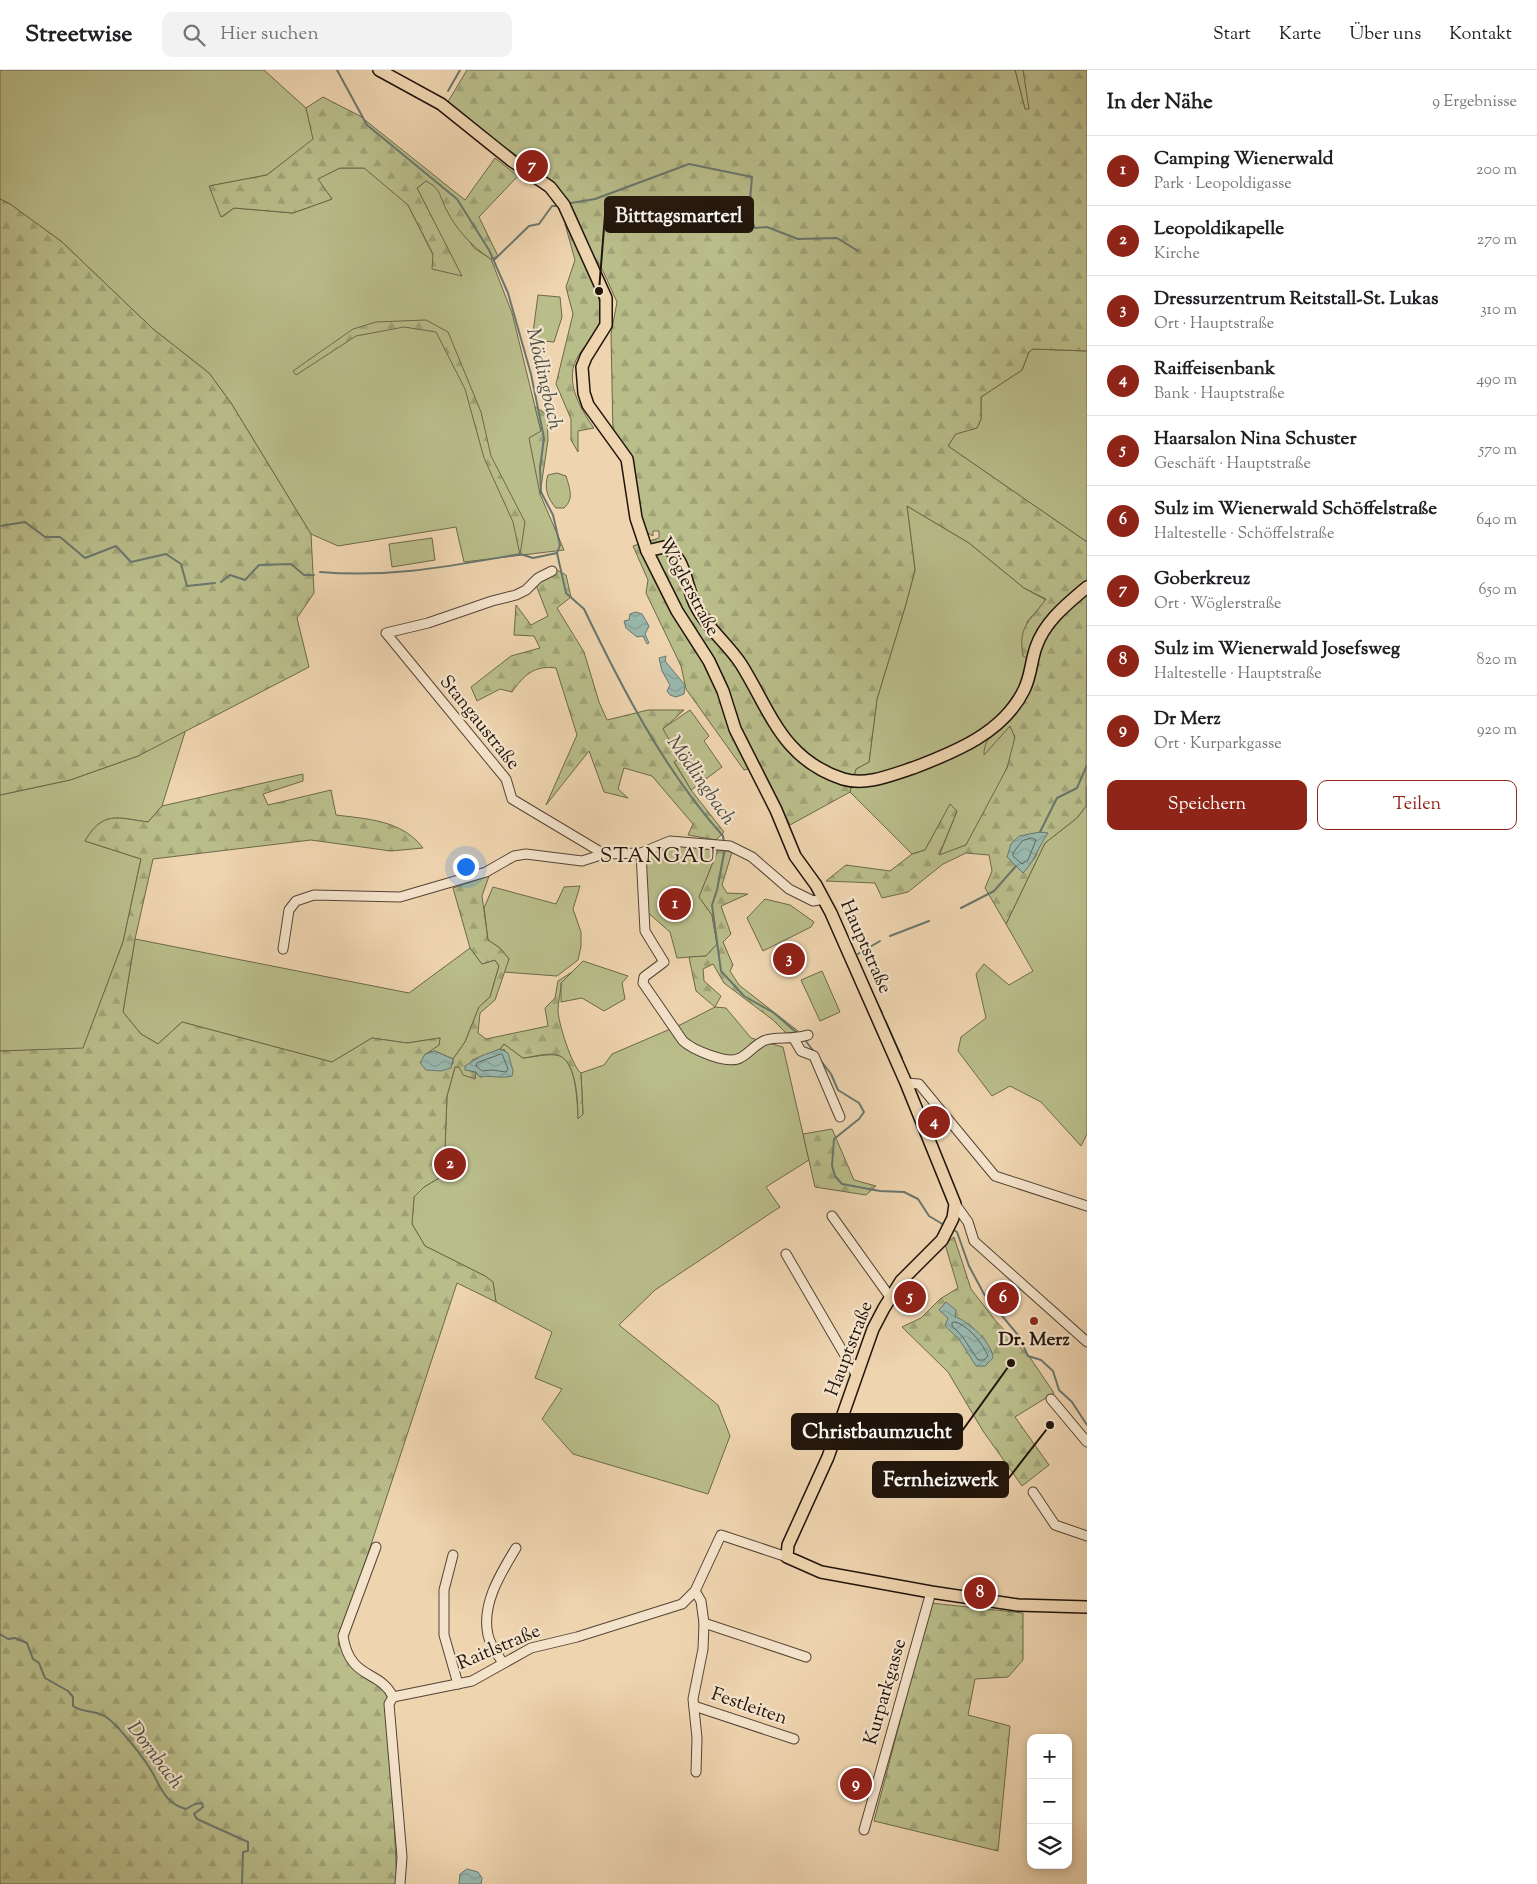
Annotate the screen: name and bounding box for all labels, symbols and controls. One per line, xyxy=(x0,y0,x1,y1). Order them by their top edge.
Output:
search box xyxy=(162,12,512,57)
text: Streetwise xyxy=(25,18,132,52)
icon: search xyxy=(180,21,208,49)
text: Hier suchen xyxy=(220,21,319,48)
text: Start xyxy=(1213,22,1251,48)
text: Karte xyxy=(1279,22,1321,48)
text: Über uns xyxy=(1349,22,1421,48)
text: Kontakt xyxy=(1449,22,1512,48)
text: In der Nähe xyxy=(1107,88,1213,118)
text: 9 Ergebnisse xyxy=(1432,91,1517,114)
text: Camping Wienerwald xyxy=(1154,146,1334,173)
pin: 7 xyxy=(516,147,548,185)
text: 1 xyxy=(1120,159,1126,182)
text: 200 m xyxy=(1476,159,1517,182)
text: Park · Leopoldigasse xyxy=(1154,173,1292,196)
callout: Bitttagsmarterl xyxy=(605,197,753,232)
text: Bitttagsmarterl xyxy=(615,203,743,232)
text: Leopoldikapelle xyxy=(1154,216,1284,243)
text: 2 xyxy=(1119,229,1127,252)
text: 270 m xyxy=(1477,229,1517,252)
text: Kirche xyxy=(1154,243,1200,266)
text: Dressurzentrum Reitstall-St. Lukas xyxy=(1154,286,1438,313)
text: 3 xyxy=(1120,299,1126,322)
text: 310 m xyxy=(1480,299,1517,322)
text: Ort · Hauptstraße xyxy=(1154,313,1274,336)
water label: Mödlingbach xyxy=(517,325,569,433)
text: Raiffeisenbank xyxy=(1154,356,1275,383)
text: 4 xyxy=(1119,369,1127,392)
text: 490 m xyxy=(1476,369,1517,392)
text: Bank · Hauptstraße xyxy=(1154,383,1285,406)
text: Haarsalon Nina Schuster xyxy=(1154,426,1357,453)
text: 5 xyxy=(1120,439,1126,462)
text: 570 m xyxy=(1479,439,1517,462)
text: Geschäft · Hauptstraße xyxy=(1154,453,1311,476)
text: Sulz im Wienerwald Schöffelstraße xyxy=(1154,496,1437,523)
text: 6 xyxy=(1119,509,1127,532)
text: 640 m xyxy=(1476,509,1517,532)
text: Haltestelle · Schöffelstraße xyxy=(1154,523,1334,546)
street label: Wöglerstraße xyxy=(651,533,726,641)
text: Goberkreuz xyxy=(1154,566,1250,593)
text: 7 xyxy=(1119,579,1127,602)
text: 650 m xyxy=(1478,579,1517,602)
text: Ort · Wöglerstraße xyxy=(1154,593,1282,616)
text: Sulz im Wienerwald Josefsweg xyxy=(1154,636,1400,663)
text: 8 xyxy=(1119,649,1127,672)
text: 820 m xyxy=(1477,649,1517,672)
text: Haltestelle · Hauptstraße xyxy=(1154,663,1322,686)
street label: Stangaustraße xyxy=(432,670,526,776)
text: Dr Merz xyxy=(1154,706,1221,733)
text: 9 xyxy=(1119,719,1127,742)
text: 920 m xyxy=(1477,719,1517,742)
water label: Mödlingbach xyxy=(658,730,742,832)
text: Ort · Kurparkgasse xyxy=(1154,733,1282,756)
button: Speichern xyxy=(1107,780,1307,830)
button: Teilen xyxy=(1317,780,1517,830)
district label: STANGAU xyxy=(600,842,716,872)
your location xyxy=(453,854,479,880)
pin: 1 xyxy=(659,885,691,923)
street label: Hauptstraße xyxy=(832,896,898,998)
pin: 3 xyxy=(773,940,805,978)
pin: 4 xyxy=(918,1103,950,1141)
pin: 2 xyxy=(434,1145,466,1183)
pin: 5 xyxy=(894,1278,926,1316)
pin: 6 xyxy=(987,1279,1019,1317)
street label: Hauptstraße xyxy=(819,1297,881,1401)
marker: Dr. Merz xyxy=(1028,1315,1040,1327)
place label: Dr. Merz xyxy=(998,1327,1070,1354)
callout: Christbaumzucht xyxy=(792,1414,962,1449)
text: Christbaumzucht xyxy=(802,1419,952,1448)
callout: Fernheizwerk xyxy=(873,1462,1008,1497)
text: Fernheizwerk xyxy=(883,1467,999,1496)
pin: 8 xyxy=(964,1574,996,1612)
street label: Raitlstraße xyxy=(453,1618,545,1678)
street label: Kurparkgasse xyxy=(858,1636,914,1748)
street label: Festleiten xyxy=(707,1681,791,1733)
water label: Dornbach xyxy=(119,1716,189,1796)
map controls xyxy=(1027,1734,1072,1869)
button: + xyxy=(1027,1734,1072,1779)
pin: 9 xyxy=(840,1765,872,1803)
button: − xyxy=(1027,1779,1072,1824)
button: layers xyxy=(1027,1824,1072,1869)

